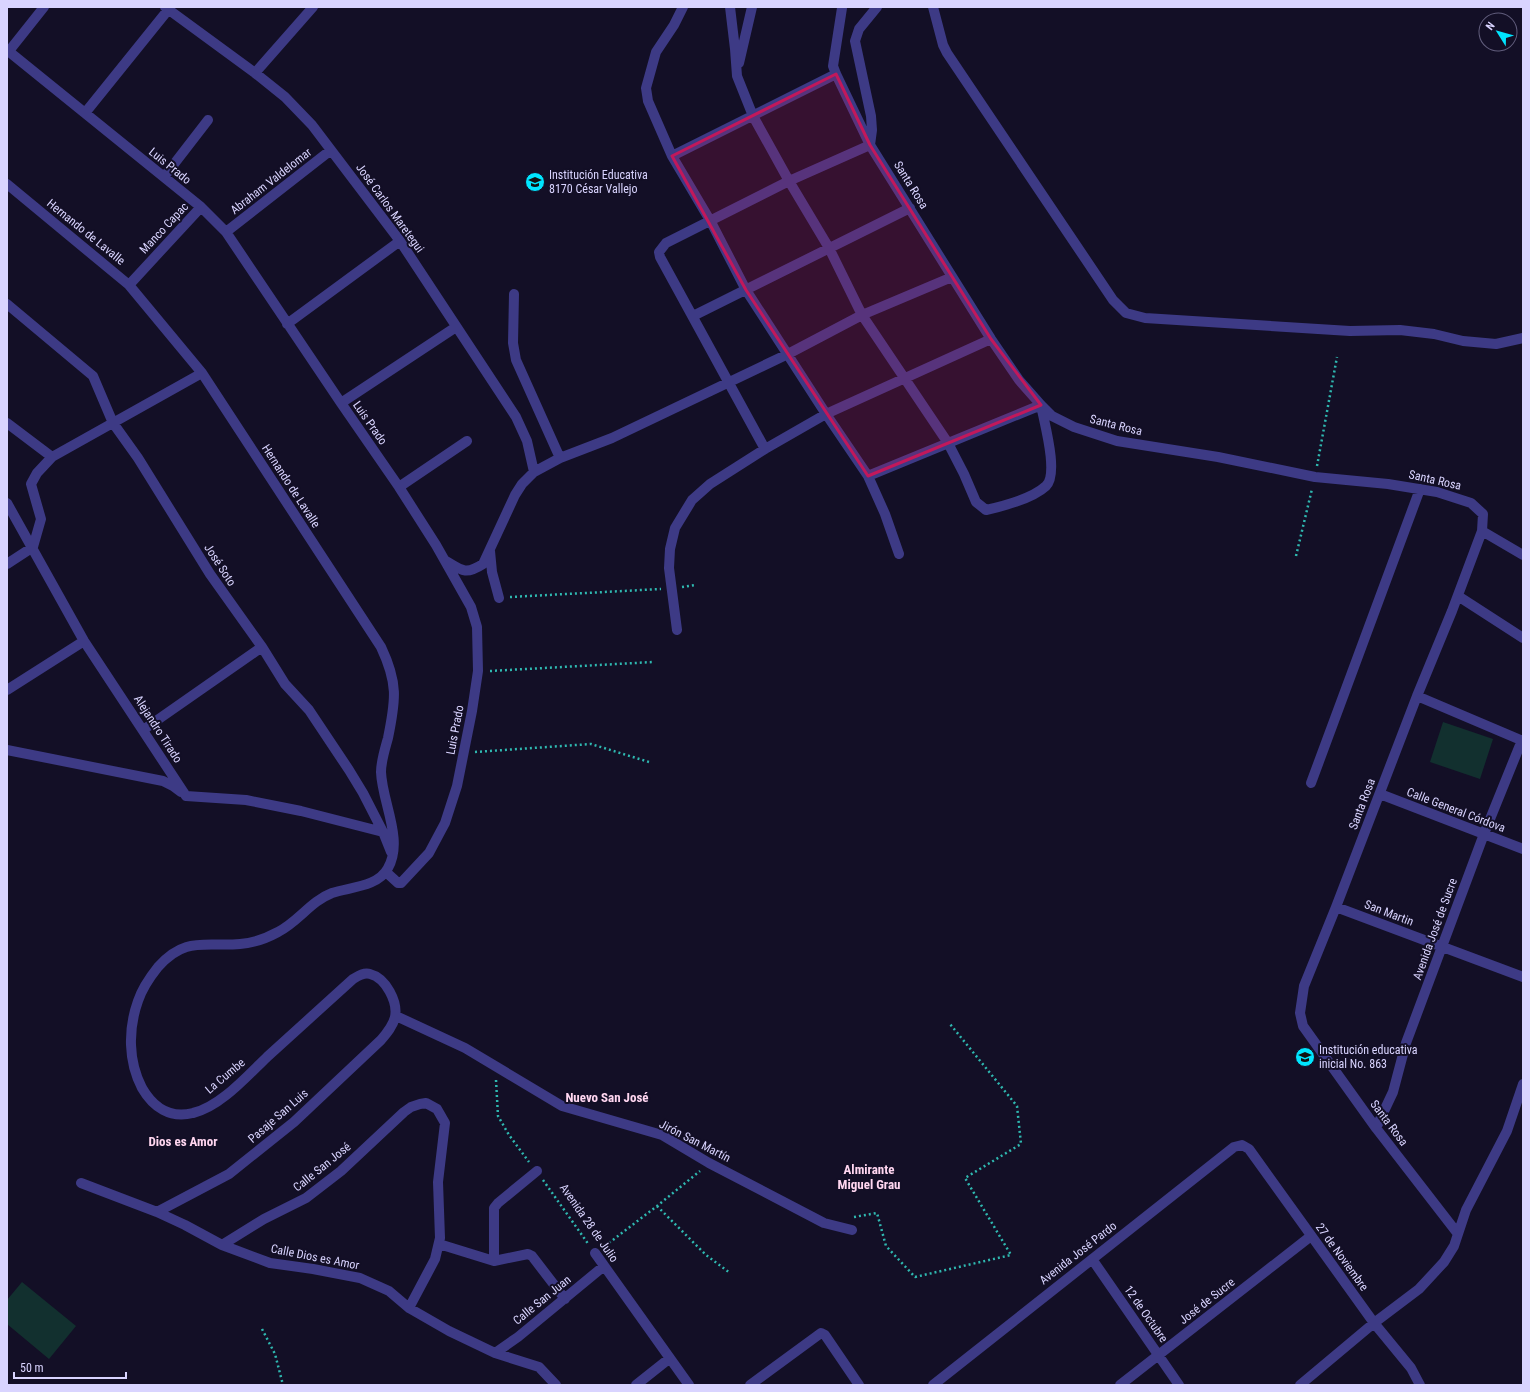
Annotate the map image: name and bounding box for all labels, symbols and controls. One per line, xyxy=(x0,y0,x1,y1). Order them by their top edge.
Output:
north arrow xyxy=(1478,12,1518,52)
text: N xyxy=(1483,19,1498,33)
street label: Luis Prado xyxy=(146,145,194,187)
street label: Abraham Valdelomar xyxy=(228,145,315,217)
street label: Santa Rosa xyxy=(891,159,931,212)
street label: José Carlos Maretegui xyxy=(353,161,427,255)
place label: Institución Educativa 8170 César Vallejo xyxy=(549,168,648,196)
school or university icon: Institución Educativa 8170 César Vallejo xyxy=(524,171,546,193)
street label: Hernando de Lavalle xyxy=(44,196,128,268)
street label: Manco Capac xyxy=(137,199,191,256)
street label: Luis Prado xyxy=(350,398,390,448)
street label: Santa Rosa xyxy=(1088,412,1144,438)
street label: Hernando de Lavalle xyxy=(259,442,323,531)
street label: Santa Rosa xyxy=(1407,467,1463,493)
street label: José Soto xyxy=(201,541,239,589)
street label: Alejandro Tirado xyxy=(131,693,185,765)
street label: Luis Prado xyxy=(443,704,467,756)
street label: Santa Rosa xyxy=(1346,776,1378,831)
street label: Calle General Córdova xyxy=(1405,785,1507,835)
street label: Avenida José de Sucre xyxy=(1410,876,1460,982)
street label: San Martin xyxy=(1362,897,1416,929)
place label: Institución educativa inicial No. 863 xyxy=(1319,1043,1418,1071)
school or university icon: Institución educativa inicial No. 863 xyxy=(1294,1046,1316,1068)
street label: La Cumbe xyxy=(202,1055,248,1097)
street label: Pasaje San Luis xyxy=(245,1086,311,1146)
district label: Nuevo San José xyxy=(565,1090,649,1105)
street label: Santa Rosa xyxy=(1367,1097,1411,1149)
street label: Jirón San Martín xyxy=(657,1117,733,1165)
district label: Dios es Amor xyxy=(149,1134,218,1149)
street label: Calle San José xyxy=(290,1139,354,1194)
district label: Almirante Miguel Grau xyxy=(838,1162,900,1192)
street label: Avenida 28 de Julio xyxy=(557,1181,621,1265)
street label: Avenida José Pardo xyxy=(1037,1219,1119,1287)
street label: 27 de Noviembre xyxy=(1313,1221,1371,1294)
street label: Calle Dios es Amor xyxy=(270,1242,361,1273)
street label: Calle San Juan xyxy=(510,1272,574,1328)
street label: José de Sucre xyxy=(1176,1275,1238,1327)
street label: 12 de Octubre xyxy=(1121,1283,1171,1345)
scale bar xyxy=(14,1354,126,1380)
text: 50 m xyxy=(20,1361,44,1375)

